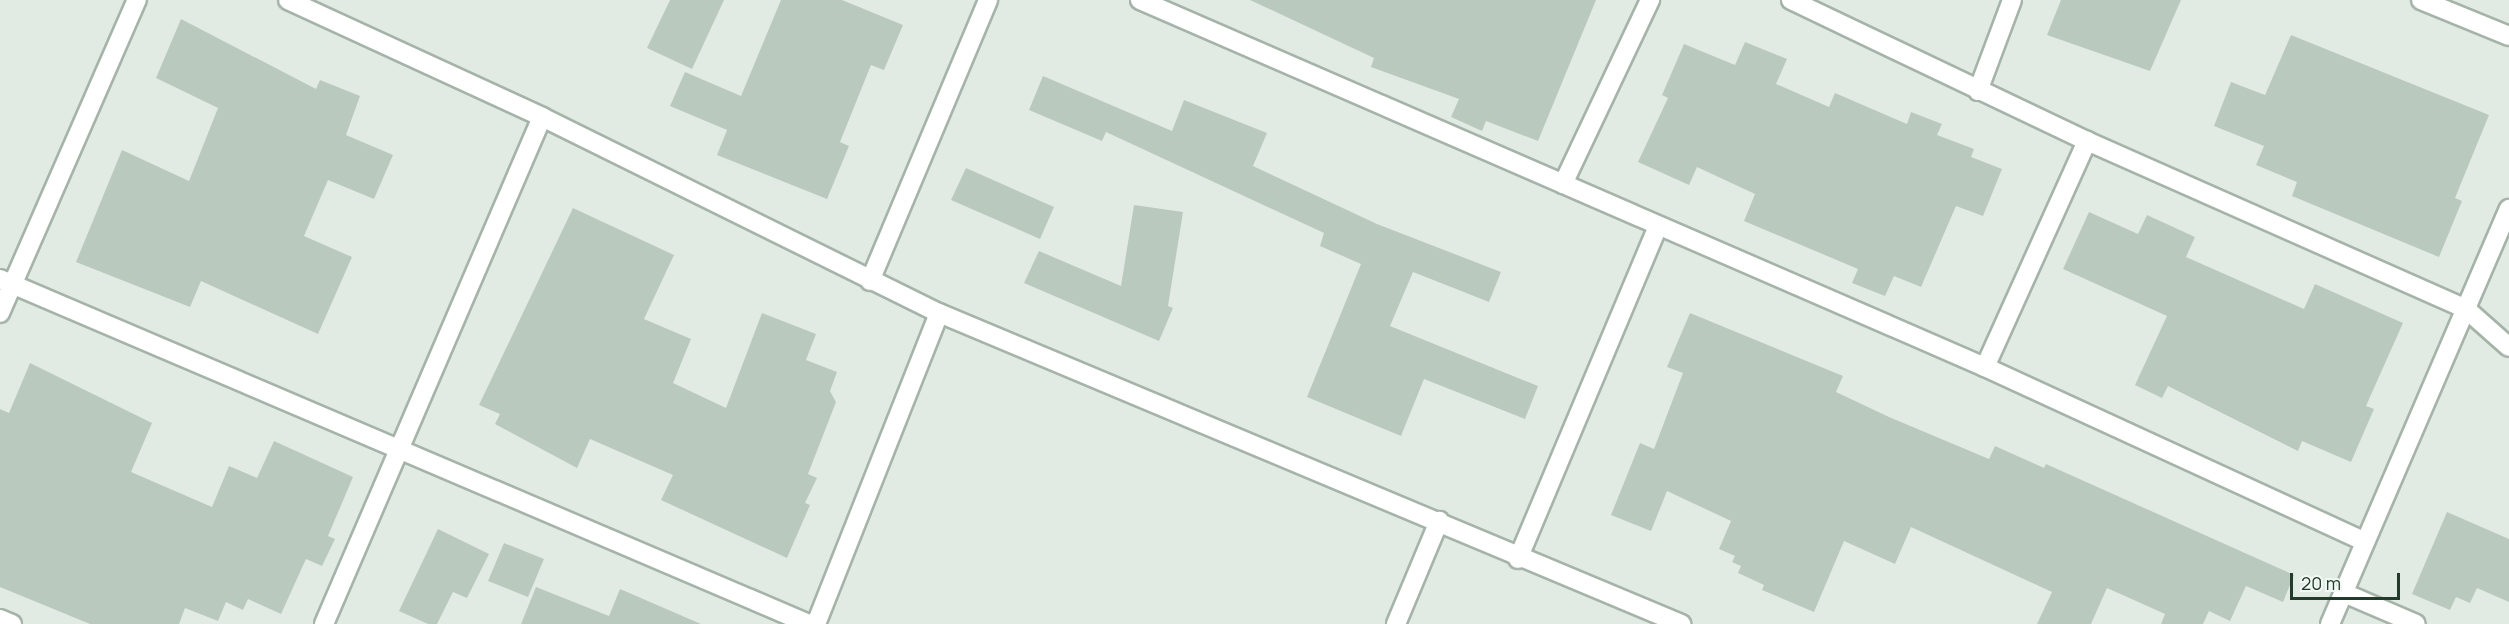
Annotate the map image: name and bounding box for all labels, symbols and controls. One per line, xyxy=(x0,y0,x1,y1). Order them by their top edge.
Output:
scale bar xyxy=(2293,561,2402,599)
text: 20 m xyxy=(2301,571,2341,595)

